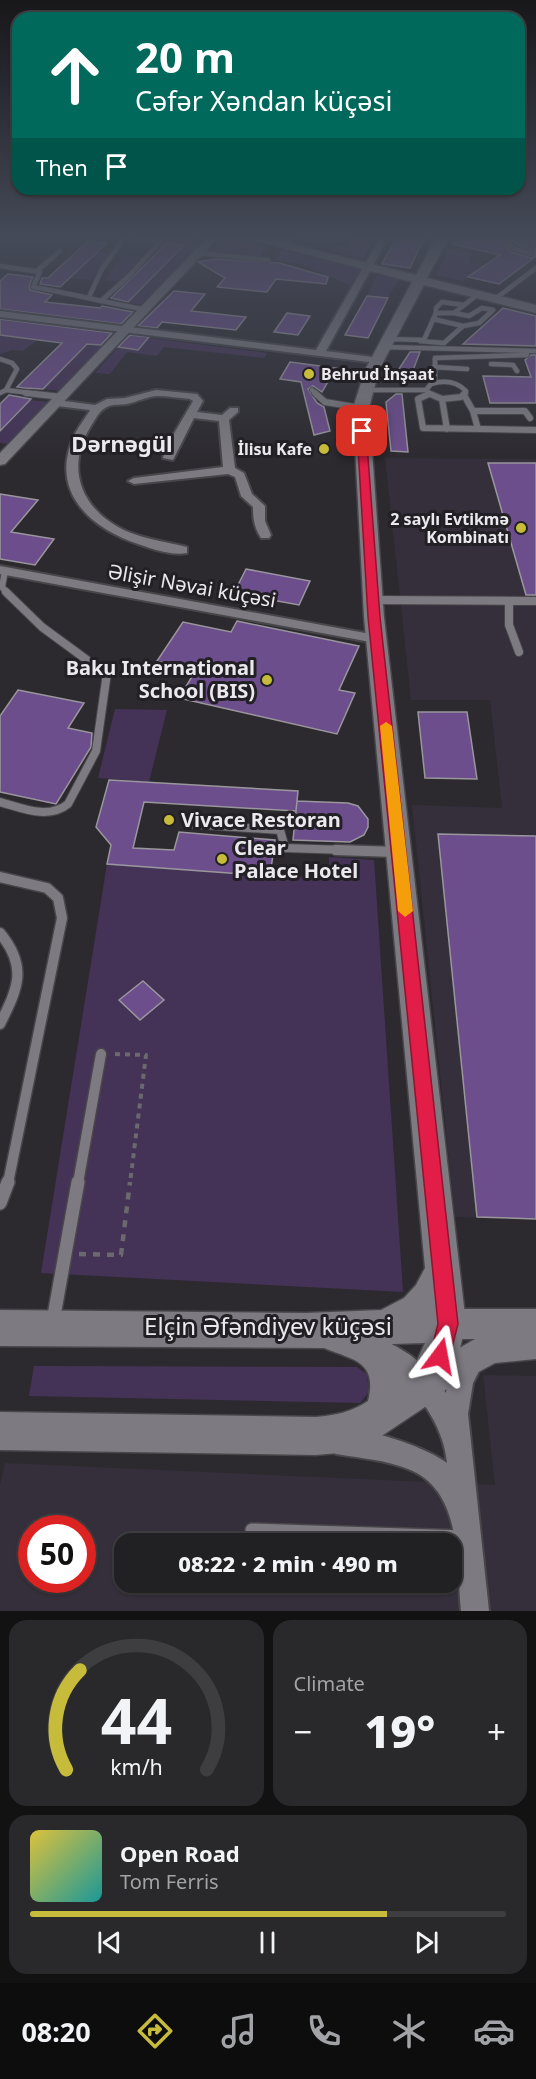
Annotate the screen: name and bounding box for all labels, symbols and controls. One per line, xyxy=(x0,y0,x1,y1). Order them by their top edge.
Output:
text: 20 m xyxy=(135,28,235,85)
icon: ahead xyxy=(36,36,114,114)
text: Cəfər Xəndan küçəsi xyxy=(135,82,392,119)
icon: arrive xyxy=(100,150,133,183)
text: Then xyxy=(36,152,88,182)
place label: Behrud İnşaat xyxy=(321,363,434,385)
marker: Behrud İnşaat xyxy=(302,367,316,381)
pin xyxy=(336,405,387,456)
icon: arrive xyxy=(345,414,378,447)
district label: Dərnəgül xyxy=(71,428,173,458)
place label: İlisu Kafe xyxy=(238,438,312,460)
marker: İlisu Kafe xyxy=(317,442,331,456)
place label: 2 saylı Evtikmə Kombinatı xyxy=(390,508,509,548)
marker: 2 saylı Evtikmə Kombinatı xyxy=(514,521,528,535)
street label: Əlişir Nəvai küçəsi xyxy=(106,557,278,614)
place label: Baku International School (BIS) xyxy=(66,654,255,704)
marker: Baku International School (BIS) xyxy=(260,673,274,687)
place label: Vivace Restoran xyxy=(181,806,341,833)
marker: Vivace Restoran xyxy=(162,813,176,827)
place label: Clear Palace Hotel xyxy=(234,834,358,884)
marker: Clear Palace Hotel xyxy=(215,852,229,866)
street label: Elçin Əfəndiyev küçəsi xyxy=(144,1309,392,1342)
position arrow xyxy=(408,1324,472,1388)
speed limit sign: 50 xyxy=(18,1515,96,1593)
text: 08:22 · 2 min · 490 m xyxy=(178,1548,398,1578)
text: Climate xyxy=(294,1670,365,1697)
text: 44 xyxy=(101,1677,172,1762)
text: 19° xyxy=(364,1700,435,1761)
text: − xyxy=(294,1709,312,1754)
text: + xyxy=(487,1709,506,1754)
text: km/h xyxy=(110,1752,163,1781)
text: Open Road xyxy=(120,1838,240,1868)
text: Tom Ferris xyxy=(120,1868,219,1895)
icon: previous xyxy=(93,1926,126,1959)
icon: pause xyxy=(251,1926,284,1959)
icon: next xyxy=(410,1926,443,1959)
icon: directions xyxy=(134,2010,176,2052)
icon: music xyxy=(218,2010,260,2052)
icon: phone xyxy=(303,2010,345,2052)
icon: climate xyxy=(388,2010,430,2052)
icon: car xyxy=(473,2010,515,2052)
text: 08:20 xyxy=(21,2013,91,2050)

